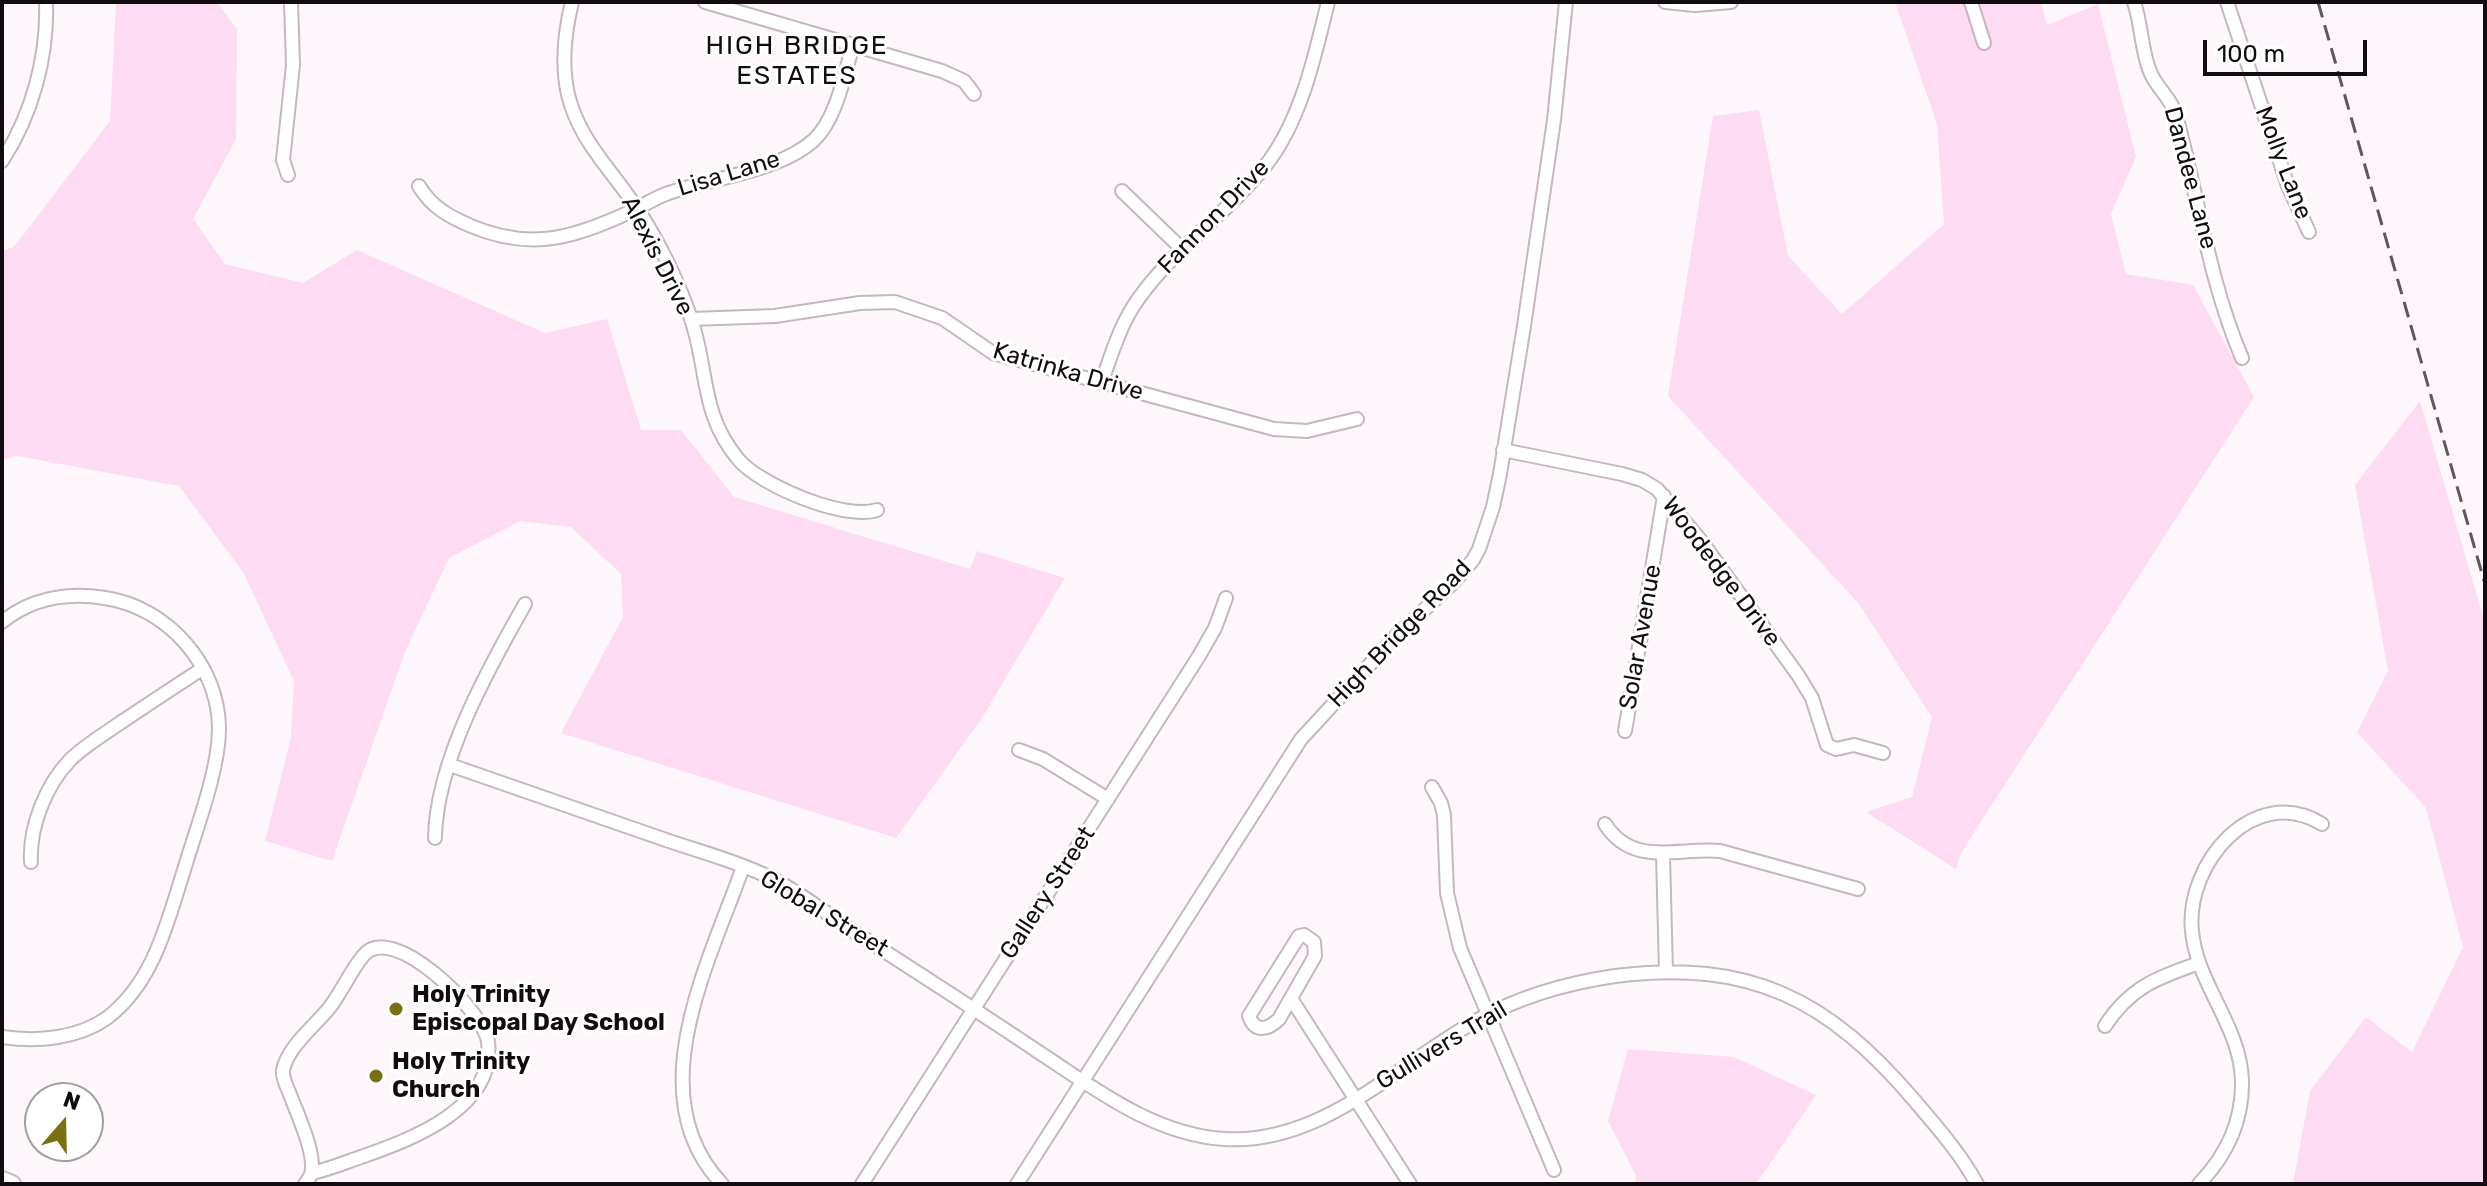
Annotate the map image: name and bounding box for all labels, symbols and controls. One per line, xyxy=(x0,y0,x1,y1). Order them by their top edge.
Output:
scale bar xyxy=(2207,24,2371,74)
district label: HIGH BRIDGE ESTATES xyxy=(705,30,889,92)
text: 100 m xyxy=(2217,40,2285,68)
street label: Molly Lane xyxy=(2248,103,2318,223)
street label: Dandee Lane xyxy=(2157,104,2223,252)
street label: Lisa Lane xyxy=(674,145,784,203)
street label: Fannon Drive xyxy=(1152,154,1276,280)
street label: Alexis Drive xyxy=(615,192,699,320)
street label: Katrinka Drive xyxy=(989,337,1147,407)
street label: Woodedge Drive xyxy=(1655,492,1787,652)
street label: High Bridge Road xyxy=(1322,554,1478,714)
street label: Solar Avenue xyxy=(1614,562,1668,712)
street label: Gallery Street xyxy=(994,821,1102,965)
street label: Global Street xyxy=(755,864,893,964)
place label: Holy Trinity Episcopal Day School xyxy=(412,981,665,1037)
street label: Gullivers Trail xyxy=(1371,996,1513,1096)
marker: Holy Trinity Episcopal Day School xyxy=(387,1000,405,1018)
place label: Holy Trinity Church xyxy=(392,1048,530,1104)
marker: Holy Trinity Church xyxy=(367,1067,385,1085)
north arrow xyxy=(24,1082,104,1162)
text: N xyxy=(60,1085,84,1116)

